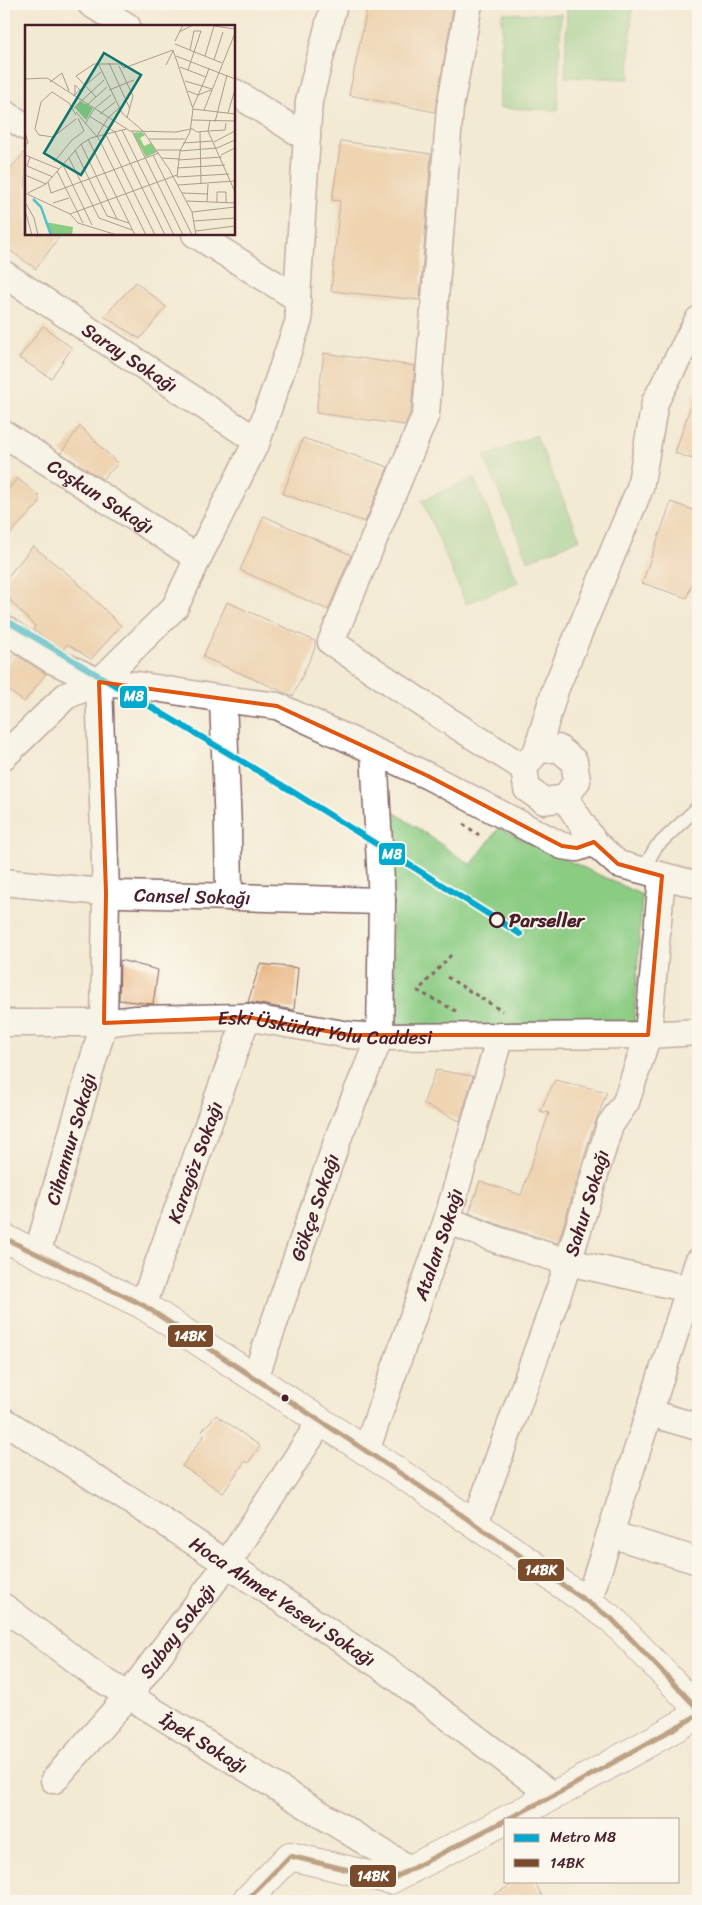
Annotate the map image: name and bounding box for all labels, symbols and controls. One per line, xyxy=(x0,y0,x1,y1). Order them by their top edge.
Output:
inset map xyxy=(25,25,235,235)
street label: Saray Sokağı xyxy=(75,313,185,401)
street label: Coşkun Sokağı xyxy=(41,449,161,543)
text: M8 xyxy=(123,684,144,709)
line badge: M8 xyxy=(119,685,148,709)
line badge: M8 xyxy=(378,842,406,866)
text: M8 xyxy=(381,842,402,867)
street label: Cansel Sokağı xyxy=(134,878,251,914)
place label: Parseller xyxy=(509,904,586,937)
marker: Parseller xyxy=(489,912,505,928)
street label: Eski Üsküdar Yolu Caddesi xyxy=(217,1001,433,1054)
street label: Cihannur Sokağı xyxy=(36,1069,105,1209)
street label: Karagöz Sokağı xyxy=(157,1096,232,1228)
street label: Sahur Sokağı xyxy=(554,1145,618,1260)
street label: Gökçe Sokağı xyxy=(280,1149,348,1265)
street label: Atalan Sokağı xyxy=(403,1184,472,1306)
line badge: 14BK xyxy=(167,1324,214,1348)
text: 14BK xyxy=(174,1324,208,1349)
unlabelled marker xyxy=(280,1393,290,1403)
street label: Hoca Ahmet Yesevi Sokağı xyxy=(183,1527,383,1675)
line badge: 14BK xyxy=(517,1558,565,1582)
text: 14BK xyxy=(525,1558,559,1583)
street label: Subay Sokağı xyxy=(130,1575,224,1685)
street label: İpek Sokağı xyxy=(153,1702,255,1782)
legend xyxy=(504,1818,680,1882)
text: Metro M8 xyxy=(550,1824,616,1850)
text: 14BK xyxy=(550,1850,585,1876)
line badge: 14BK xyxy=(349,1864,397,1888)
text: 14BK xyxy=(357,1864,391,1889)

